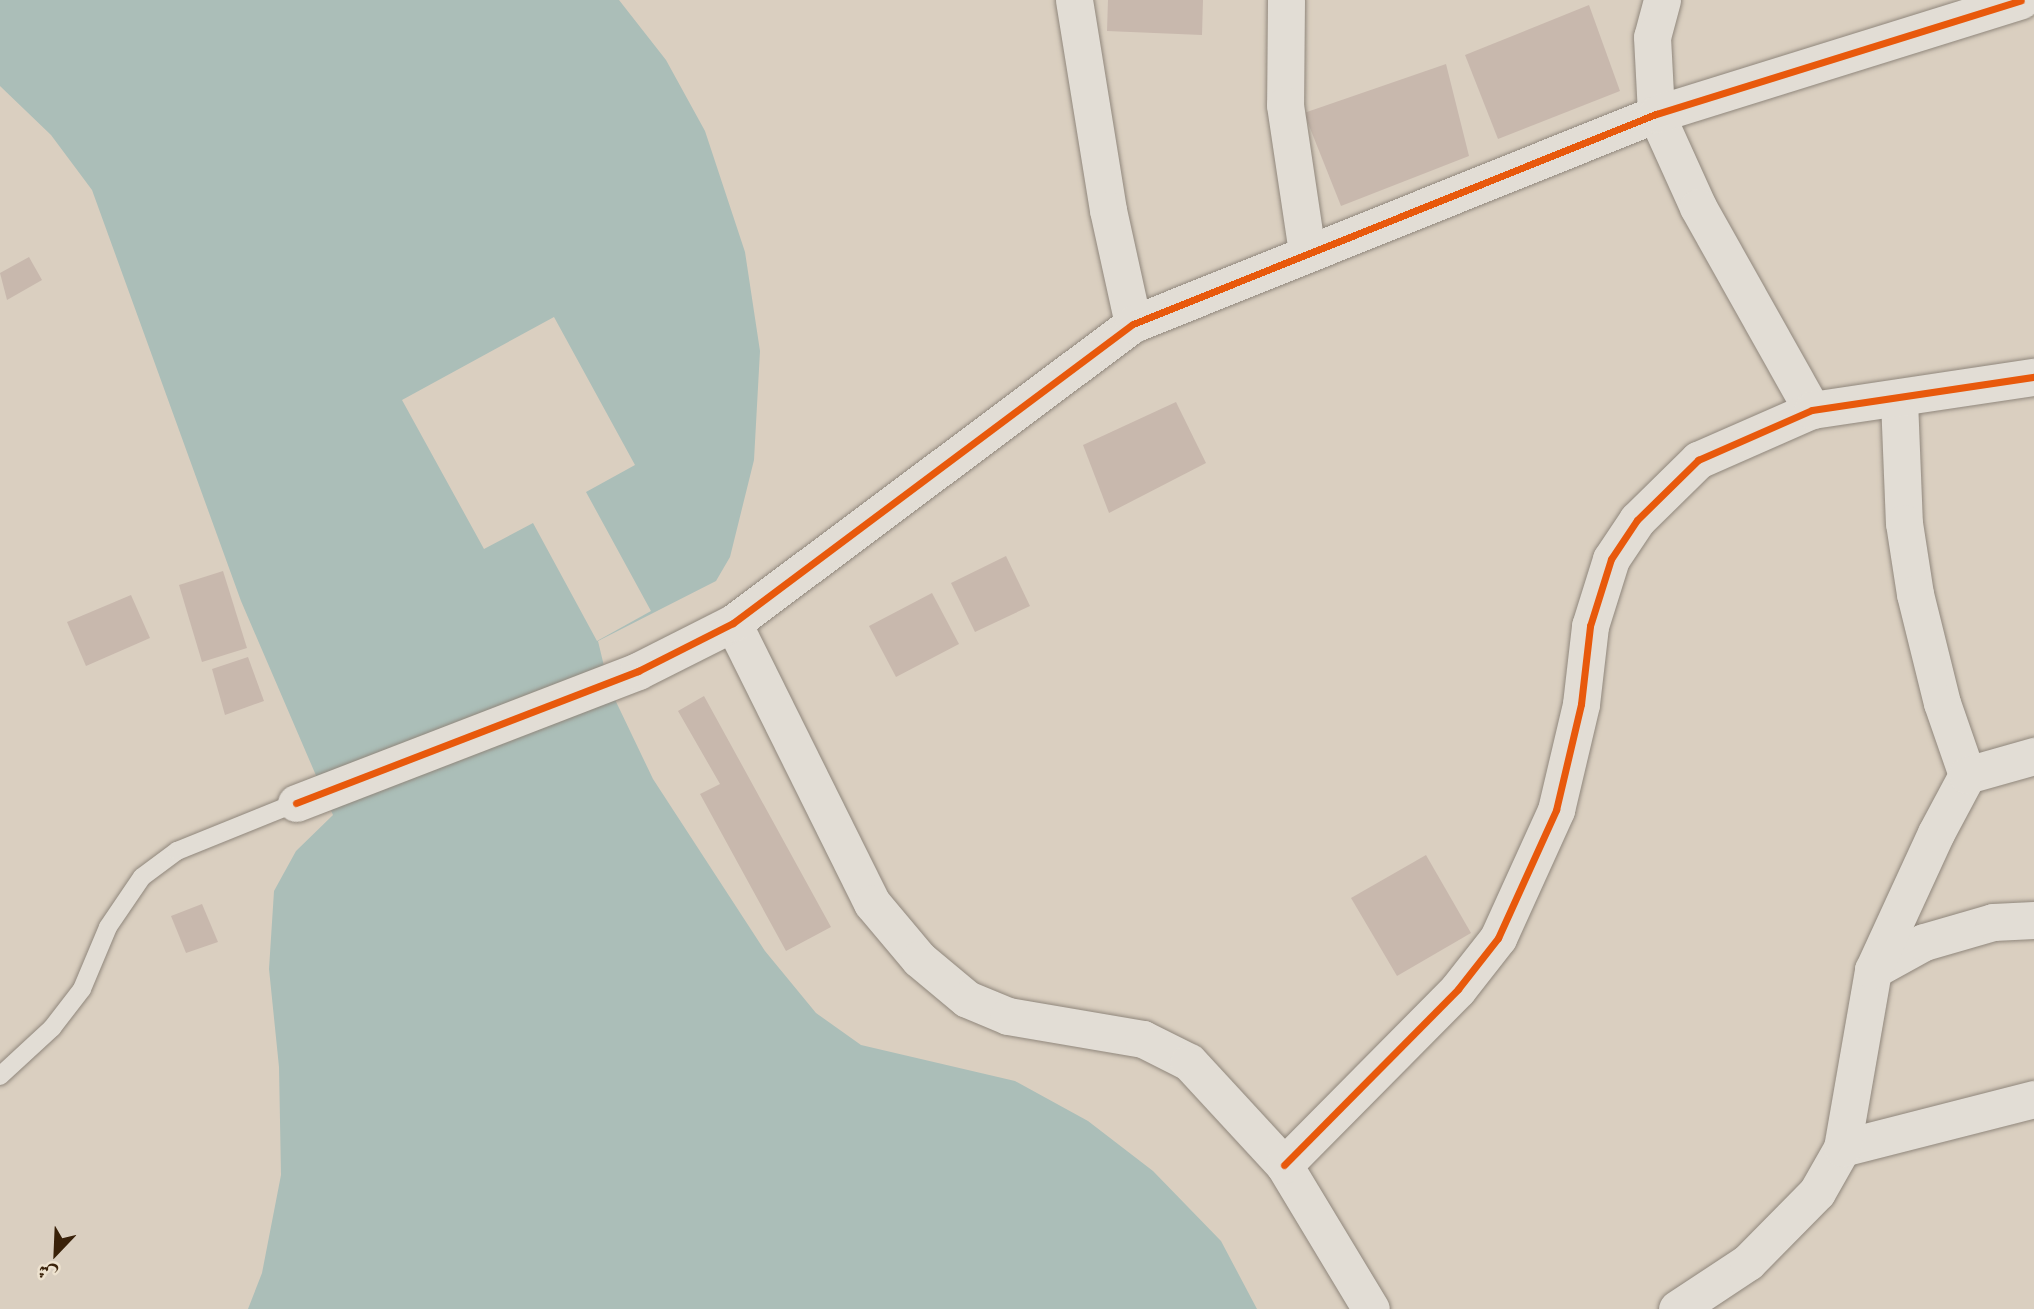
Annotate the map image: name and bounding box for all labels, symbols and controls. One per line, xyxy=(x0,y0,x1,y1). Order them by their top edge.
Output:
north arrow xyxy=(21,1218,91,1288)
text: ش xyxy=(34,1258,61,1288)

